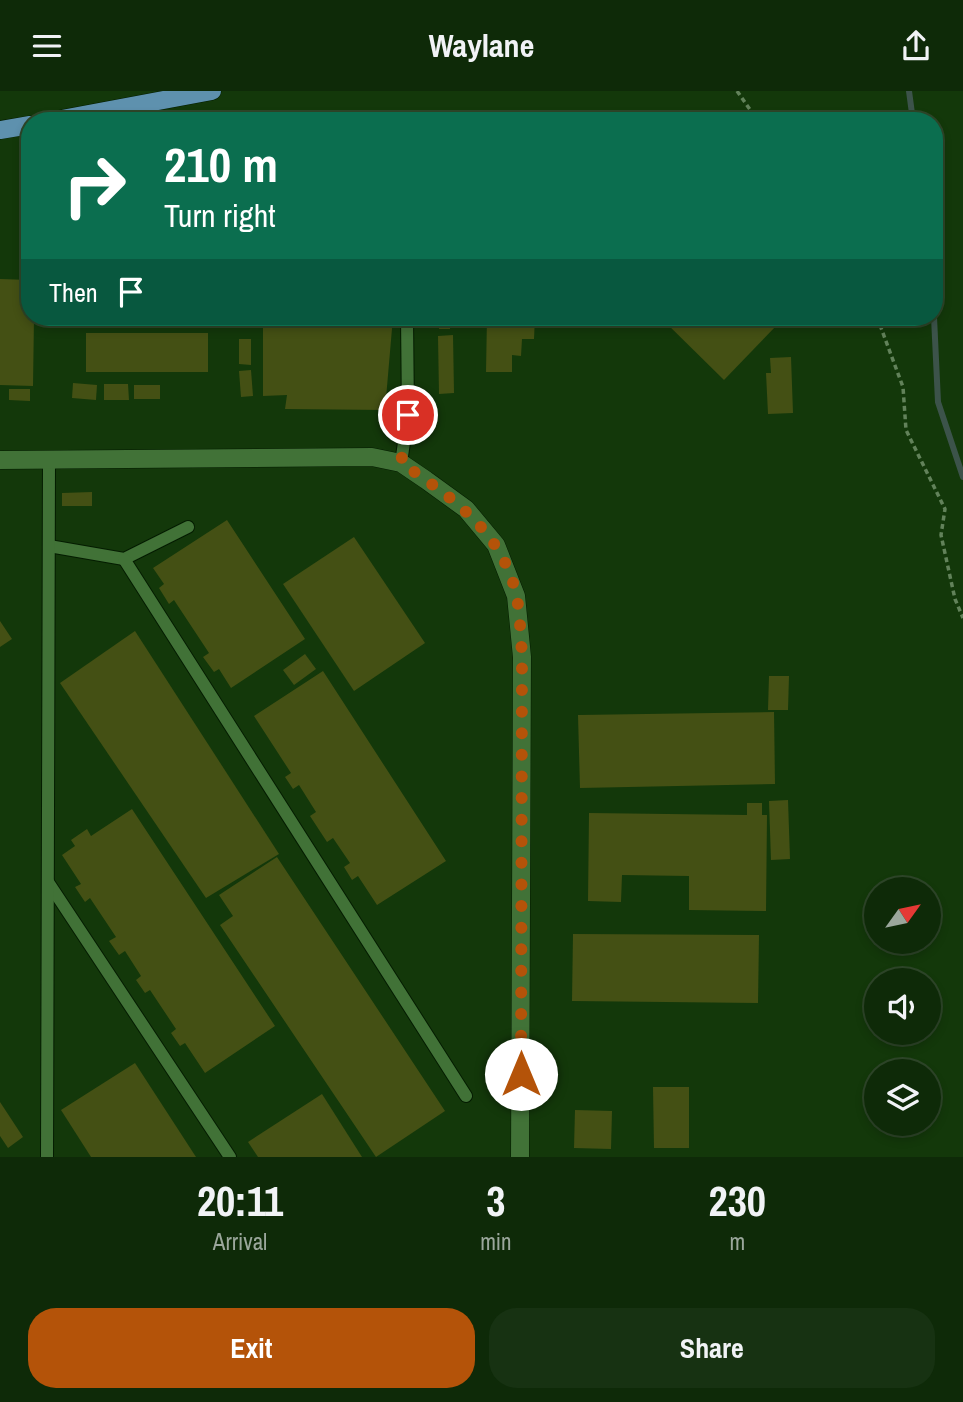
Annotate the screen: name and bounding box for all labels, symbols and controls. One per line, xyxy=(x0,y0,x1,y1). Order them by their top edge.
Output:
text: Waylane xyxy=(429,24,534,67)
icon: menu xyxy=(28,27,66,65)
icon: share xyxy=(897,27,935,65)
text: 210 m xyxy=(164,131,278,197)
icon: right xyxy=(49,140,140,231)
text: Turn right xyxy=(164,194,276,237)
icon: arrive xyxy=(112,273,150,311)
text: Then xyxy=(49,275,98,310)
pin xyxy=(378,385,438,445)
icon: arrive xyxy=(389,396,427,434)
north arrow xyxy=(864,877,942,954)
map controls xyxy=(864,877,941,1136)
button: sound xyxy=(864,968,941,1045)
position arrow xyxy=(484,1037,558,1111)
button: layers xyxy=(864,1059,941,1136)
text: 20:11 xyxy=(197,1173,283,1229)
text: 3 xyxy=(486,1173,505,1229)
text: 230 xyxy=(709,1173,766,1229)
text: Arrival xyxy=(213,1226,267,1257)
text: min xyxy=(480,1226,512,1257)
text: m xyxy=(729,1226,745,1257)
button: Exit xyxy=(28,1308,475,1388)
button: Share xyxy=(489,1308,935,1388)

